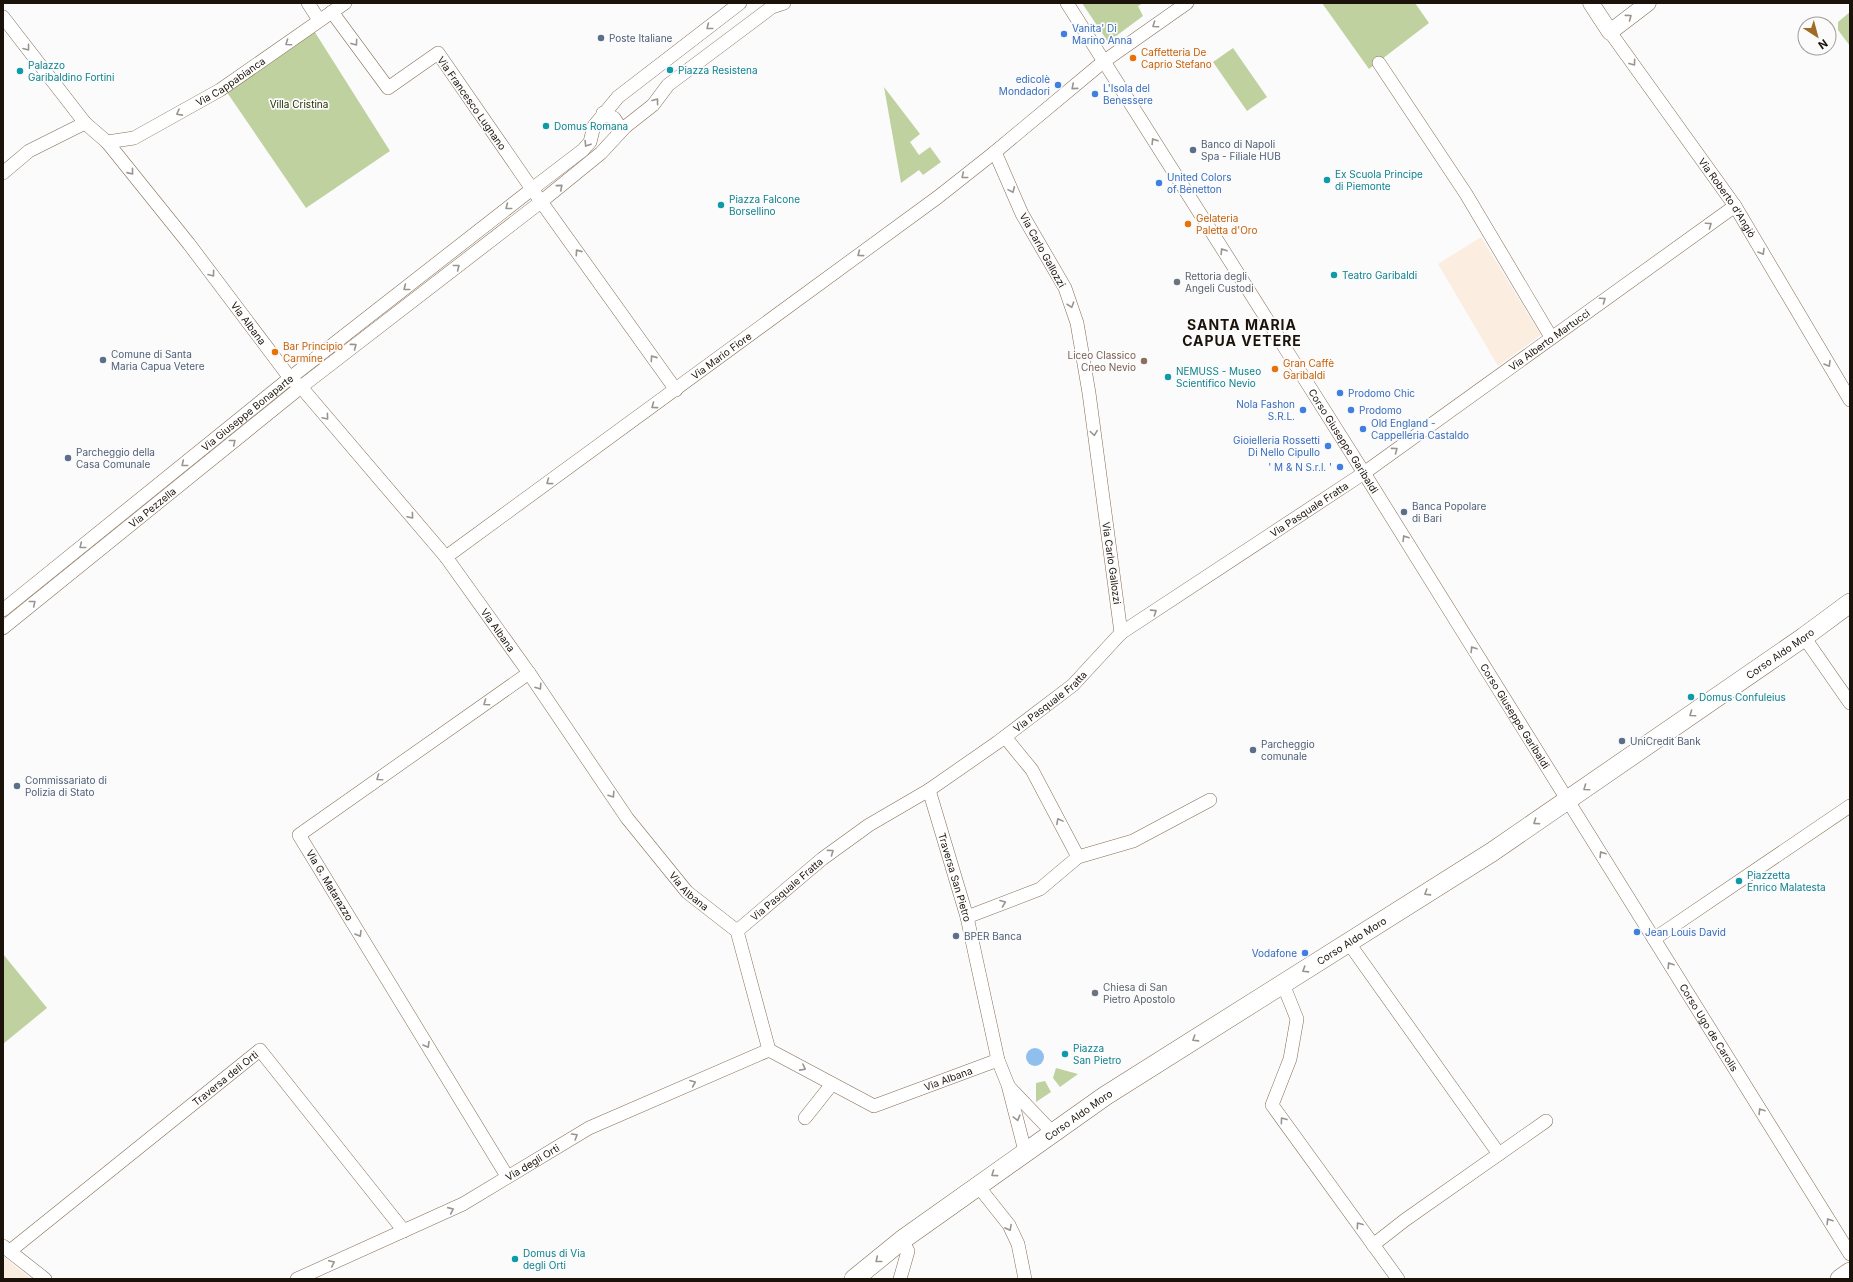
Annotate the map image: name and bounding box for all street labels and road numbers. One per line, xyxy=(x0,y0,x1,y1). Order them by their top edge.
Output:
street label: Via Francesco Lugnano xyxy=(435,54,509,152)
street label: Via Cappabianca xyxy=(194,55,267,108)
street label: Via Roberto d'Angiò xyxy=(1696,155,1758,240)
street label: Via Carlo Gallozzi xyxy=(1018,211,1068,289)
street label: Via Albana xyxy=(229,299,269,347)
street label: Via Alberto Martucci xyxy=(1506,307,1592,373)
street label: Via Mario Fiore xyxy=(689,330,754,382)
street label: Via Giuseppe Bonaparte xyxy=(199,372,296,453)
street label: Corso Giuseppe Garibaldi xyxy=(1306,386,1381,495)
street label: Via Pasquale Fratta xyxy=(1268,479,1350,539)
street label: Via Pezzella xyxy=(126,485,178,530)
street label: Via Carlo Gallozzi xyxy=(1100,521,1124,605)
street label: Via Albana xyxy=(479,606,518,654)
street label: Corso Aldo Moro xyxy=(1744,626,1816,681)
street label: Corso Giuseppe Garibaldi xyxy=(1478,661,1552,771)
street label: Via Pasquale Fratta xyxy=(1011,668,1089,734)
street label: Traversa San Pietro xyxy=(936,831,974,923)
street label: Via G. Matarazzo xyxy=(304,847,356,923)
street label: Via Pasquale Fratta xyxy=(748,855,825,923)
street label: Via Albana xyxy=(667,869,711,913)
street label: Corso Aldo Moro xyxy=(1314,914,1388,967)
street label: Corso Ugo de Carolis xyxy=(1677,981,1741,1074)
street label: Traversa deli Orti xyxy=(190,1048,260,1108)
street label: Via Albana xyxy=(922,1064,974,1093)
street label: Corso Aldo Moro xyxy=(1042,1087,1114,1143)
street label: Via degli Orti xyxy=(503,1141,561,1183)

